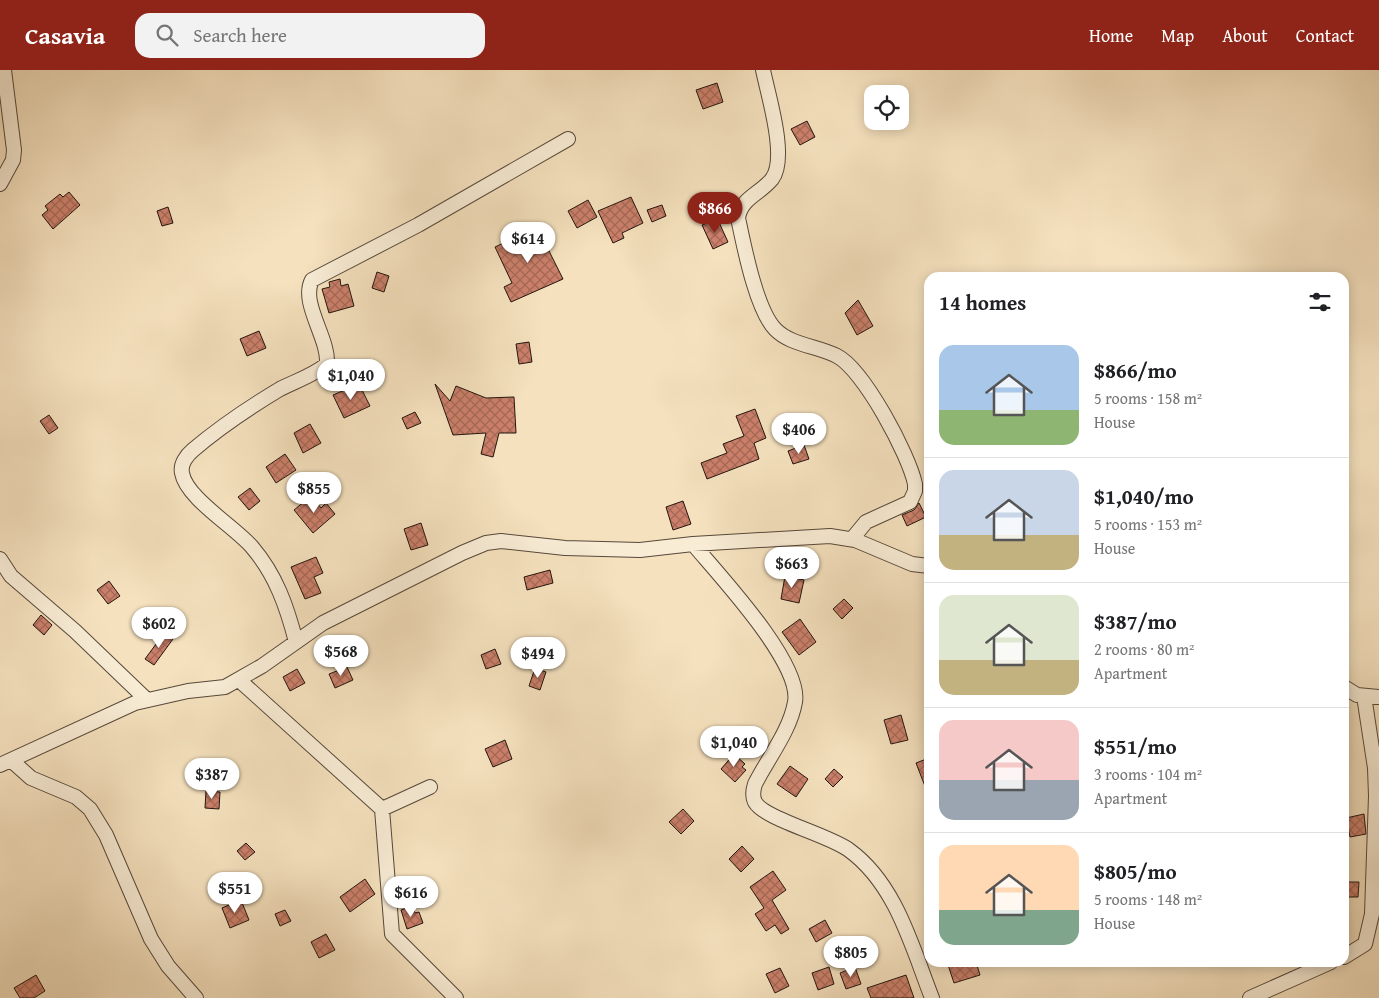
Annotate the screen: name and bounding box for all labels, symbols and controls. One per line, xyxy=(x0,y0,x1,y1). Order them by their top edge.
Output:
search box xyxy=(135,13,485,58)
text: Casavia xyxy=(25,18,105,53)
icon: search xyxy=(153,21,181,49)
text: Search here xyxy=(193,21,287,49)
text: Home xyxy=(1089,22,1133,49)
text: Map xyxy=(1161,22,1194,49)
text: About xyxy=(1222,22,1268,49)
text: Contact xyxy=(1296,22,1354,49)
map controls xyxy=(864,85,909,130)
button: locate xyxy=(864,85,909,130)
pin: $866 xyxy=(685,191,745,234)
text: $866 xyxy=(698,196,732,220)
pin: $614 xyxy=(498,222,558,264)
text: $614 xyxy=(511,226,545,250)
text: 14 homes xyxy=(939,287,1026,318)
icon: filters xyxy=(1306,288,1334,316)
text: $866/mo xyxy=(1094,355,1177,386)
pin: $1,040 xyxy=(310,358,392,401)
text: $1,040 xyxy=(328,363,374,387)
icon: home xyxy=(979,365,1039,425)
text: 5 rooms · 158 m² xyxy=(1094,386,1202,410)
text: House xyxy=(1094,410,1135,434)
pin: $406 xyxy=(769,412,829,455)
text: $406 xyxy=(782,417,816,441)
pin: $855 xyxy=(284,472,344,514)
text: $855 xyxy=(297,476,331,500)
text: $1,040/mo xyxy=(1094,481,1194,512)
icon: home xyxy=(979,490,1039,550)
text: 5 rooms · 153 m² xyxy=(1094,512,1202,536)
text: House xyxy=(1094,536,1135,560)
pin: $663 xyxy=(762,546,822,589)
text: $663 xyxy=(775,551,809,575)
pin: $602 xyxy=(129,606,189,649)
text: $387/mo xyxy=(1094,606,1177,637)
text: $602 xyxy=(142,611,176,635)
icon: home xyxy=(979,615,1039,675)
pin: $568 xyxy=(311,634,371,677)
pin: $494 xyxy=(508,636,568,679)
text: 2 rooms · 80 m² xyxy=(1094,637,1194,661)
text: $568 xyxy=(324,639,358,663)
text: $494 xyxy=(521,641,555,665)
text: Apartment xyxy=(1094,661,1167,685)
pin: $1,040 xyxy=(693,726,775,768)
text: $1,040 xyxy=(711,730,757,754)
text: $551/mo xyxy=(1094,731,1177,762)
icon: home xyxy=(979,740,1039,800)
pin: $387 xyxy=(182,758,242,800)
text: $387 xyxy=(195,762,229,786)
text: 3 rooms · 104 m² xyxy=(1094,762,1202,786)
text: Apartment xyxy=(1094,786,1167,810)
text: $805/mo xyxy=(1094,856,1177,887)
icon: home xyxy=(979,865,1039,925)
pin: $551 xyxy=(205,872,265,914)
text: $551 xyxy=(218,876,252,900)
pin: $616 xyxy=(381,876,441,918)
text: $616 xyxy=(394,880,428,904)
text: 5 rooms · 148 m² xyxy=(1094,887,1202,911)
text: House xyxy=(1094,911,1135,935)
pin: $805 xyxy=(821,936,881,978)
text: $805 xyxy=(834,940,868,964)

